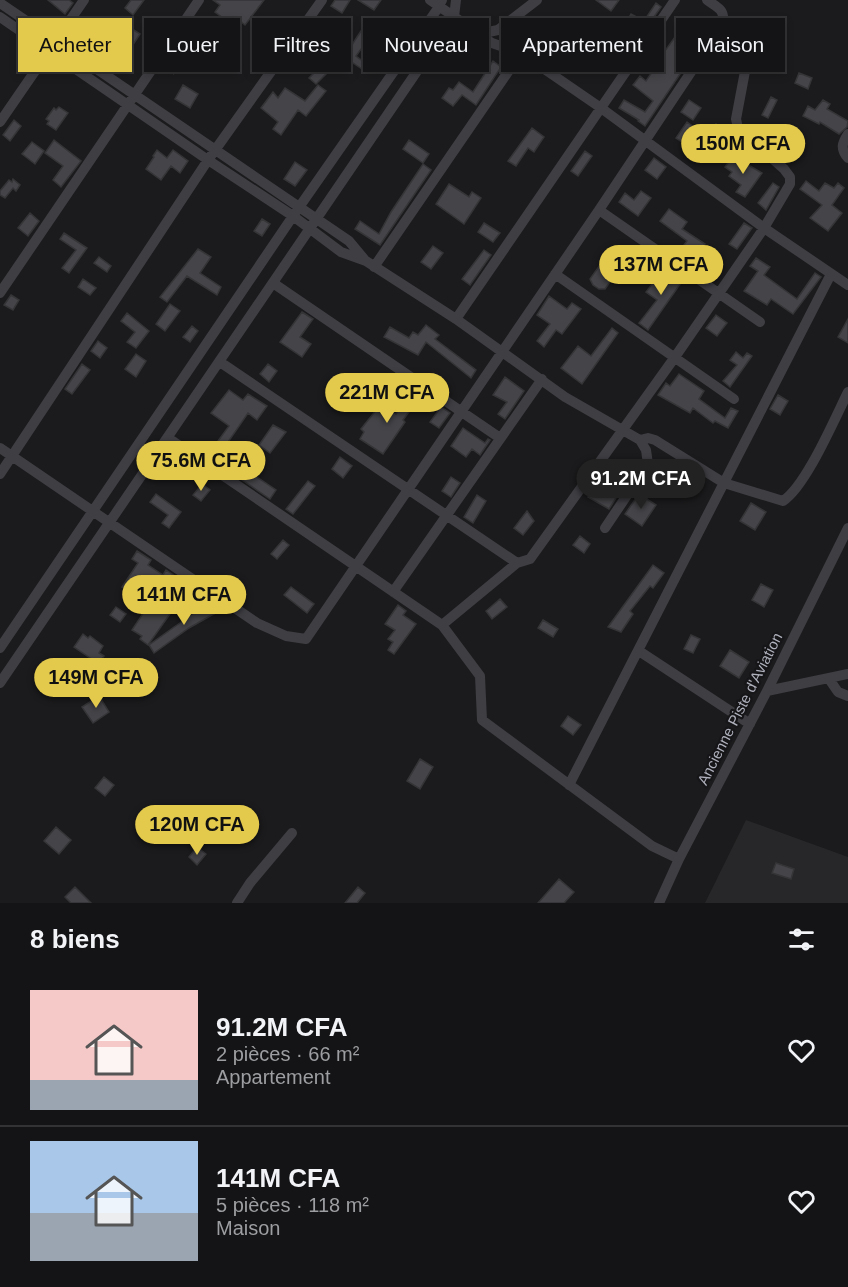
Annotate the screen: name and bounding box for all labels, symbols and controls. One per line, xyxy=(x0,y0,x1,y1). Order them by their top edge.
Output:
chip: Acheter xyxy=(18,18,132,72)
chip: Louer xyxy=(144,18,240,72)
chip: Filtres xyxy=(252,18,351,72)
chip: Nouveau xyxy=(363,18,489,72)
chip: Appartement xyxy=(501,18,664,72)
chip: Maison xyxy=(676,18,785,72)
pin: 150M CFA xyxy=(681,124,805,175)
text: 150M CFA xyxy=(695,132,791,154)
pin: 137M CFA xyxy=(599,245,723,296)
text: 137M CFA xyxy=(613,253,709,275)
pin: 221M CFA xyxy=(325,373,449,424)
text: 221M CFA xyxy=(339,381,435,403)
pin: 75.6M CFA xyxy=(132,441,270,492)
text: 75.6M CFA xyxy=(150,449,252,471)
pin: 91.2M CFA xyxy=(572,459,710,510)
text: 91.2M CFA xyxy=(590,467,692,489)
pin: 141M CFA xyxy=(122,575,246,626)
text: 141M CFA xyxy=(136,583,232,605)
street label: Ancienne Piste d'Aviation xyxy=(694,630,785,788)
pin: 149M CFA xyxy=(34,658,158,709)
text: 149M CFA xyxy=(48,666,144,688)
pin: 120M CFA xyxy=(135,805,259,856)
text: 120M CFA xyxy=(149,813,245,835)
icon: filters xyxy=(785,923,818,956)
text: 8 biens xyxy=(30,924,120,954)
text: 91.2M CFA xyxy=(216,1012,348,1042)
icon: home xyxy=(78,1014,150,1086)
icon: heart xyxy=(785,1034,818,1067)
text: 2 pièces · 66 m² xyxy=(216,1043,359,1065)
text: Appartement xyxy=(216,1066,331,1088)
text: 141M CFA xyxy=(216,1163,340,1193)
icon: home xyxy=(78,1165,150,1237)
icon: heart xyxy=(785,1185,818,1218)
text: 5 pièces · 118 m² xyxy=(216,1194,369,1216)
text: Maison xyxy=(216,1217,280,1239)

